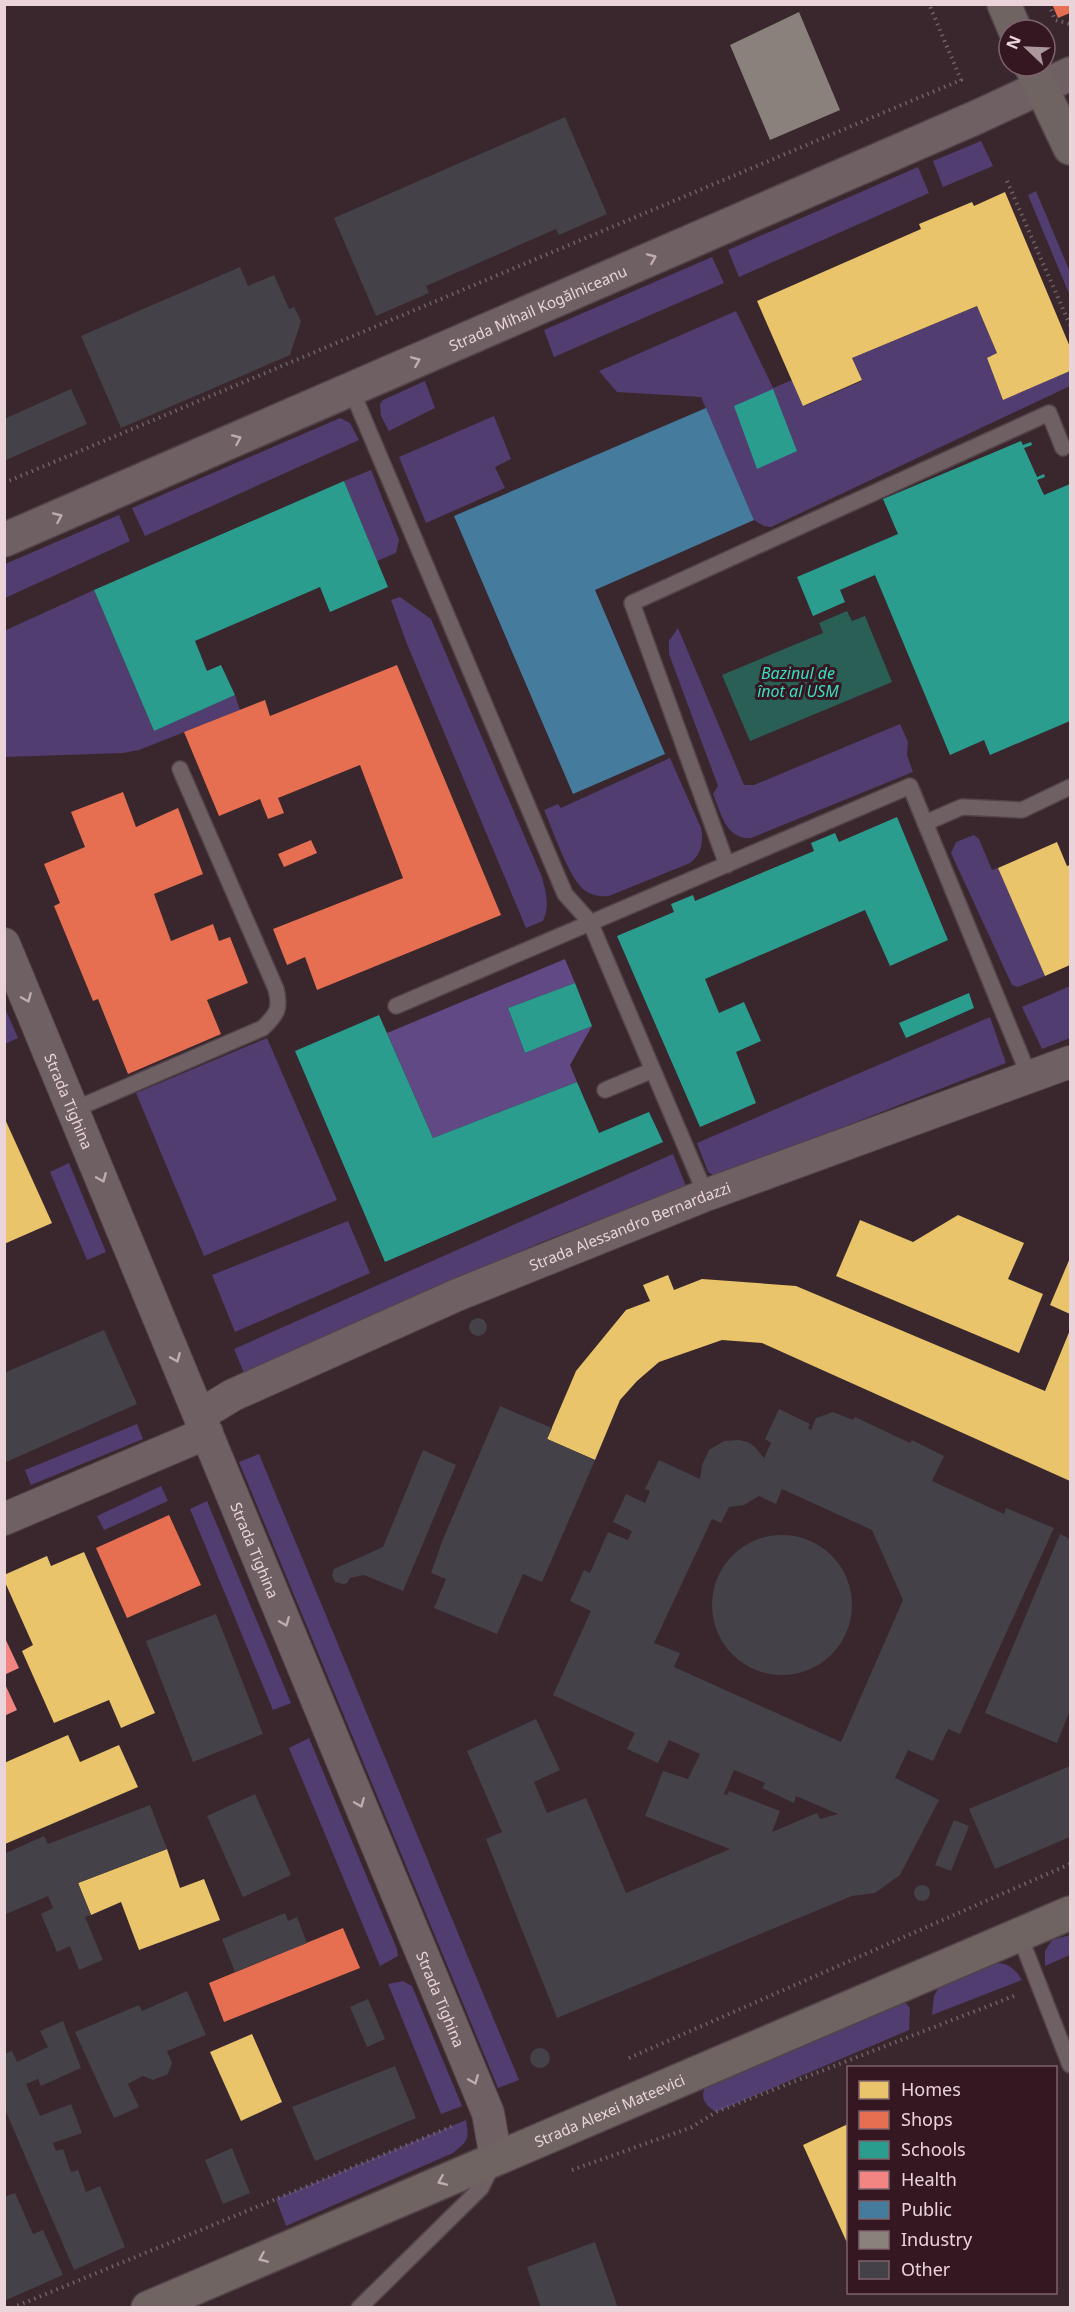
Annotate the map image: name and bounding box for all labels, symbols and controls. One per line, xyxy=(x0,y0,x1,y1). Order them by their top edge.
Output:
north arrow xyxy=(997,18,1057,78)
text: N xyxy=(1001,32,1026,52)
one-way arrow xyxy=(646,253,657,265)
street label: Strada Mihail Kogălniceanu xyxy=(446,260,630,355)
one-way arrow xyxy=(409,356,420,368)
one-way arrow xyxy=(230,434,241,446)
one-way arrow xyxy=(52,512,63,524)
water label: Bazinul de înot al USM xyxy=(757,662,839,702)
one-way arrow xyxy=(20,991,32,1002)
street label: Strada Tighina xyxy=(40,1050,98,1152)
one-way arrow xyxy=(95,1171,107,1182)
street label: Strada Alessandro Bernardazzi xyxy=(526,1177,733,1275)
one-way arrow xyxy=(169,1352,181,1363)
street label: Strada Tighina xyxy=(226,1499,284,1601)
one-way arrow xyxy=(278,1616,290,1627)
one-way arrow xyxy=(353,1796,365,1807)
street label: Strada Tighina xyxy=(412,1948,470,2050)
legend xyxy=(847,2066,1057,2294)
street label: Strada Alexei Mateevici xyxy=(531,2069,688,2151)
one-way arrow xyxy=(467,2074,479,2085)
text: Homes xyxy=(901,2077,961,2101)
text: Shops xyxy=(901,2107,953,2131)
text: Schools xyxy=(901,2137,966,2161)
text: Health xyxy=(901,2167,957,2191)
one-way arrow xyxy=(438,2174,449,2186)
text: Public xyxy=(901,2197,952,2221)
text: Industry xyxy=(901,2227,973,2251)
one-way arrow xyxy=(259,2251,270,2263)
text: Other xyxy=(901,2257,951,2281)

